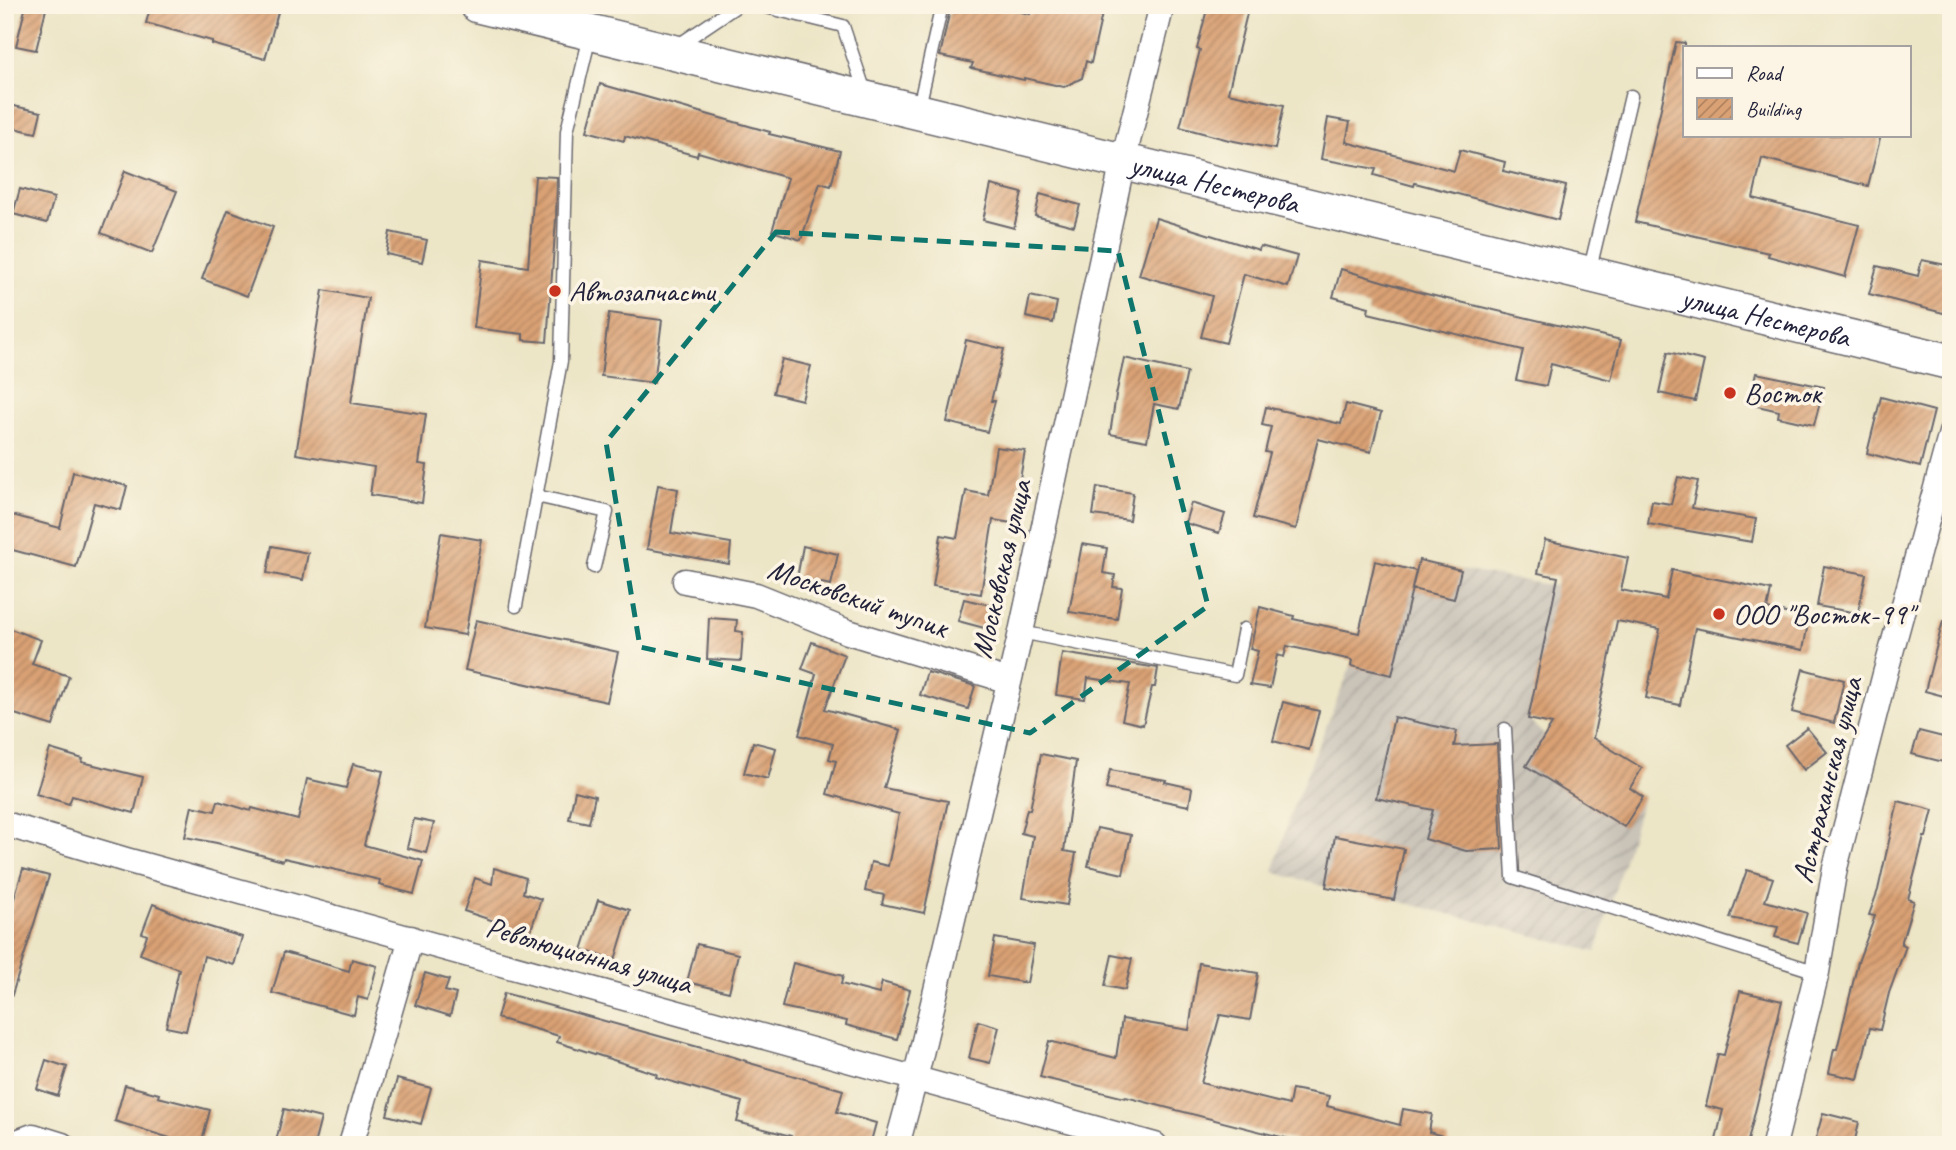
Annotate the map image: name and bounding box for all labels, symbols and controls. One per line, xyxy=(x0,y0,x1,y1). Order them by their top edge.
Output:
legend xyxy=(1683,46,1910,136)
text: Road xyxy=(1746,60,1785,86)
text: Building xyxy=(1746,96,1803,122)
street label: улица Нестерова xyxy=(1125,144,1305,223)
place label: Автозапчасти xyxy=(569,272,717,310)
street label: улица Нестерова xyxy=(1676,278,1856,356)
marker: Автозапчасти xyxy=(547,283,563,299)
place label: Восток xyxy=(1744,374,1823,412)
marker: Восток xyxy=(1722,385,1738,401)
street label: Московская улица xyxy=(962,474,1040,662)
street label: Московский тупик xyxy=(763,549,955,647)
place label: ООО "Восток-99" xyxy=(1733,595,1919,633)
marker: ООО "Восток-99" xyxy=(1711,606,1727,622)
street label: Астраханская улица xyxy=(1783,671,1871,887)
street label: Революционная улица xyxy=(482,907,698,1003)

